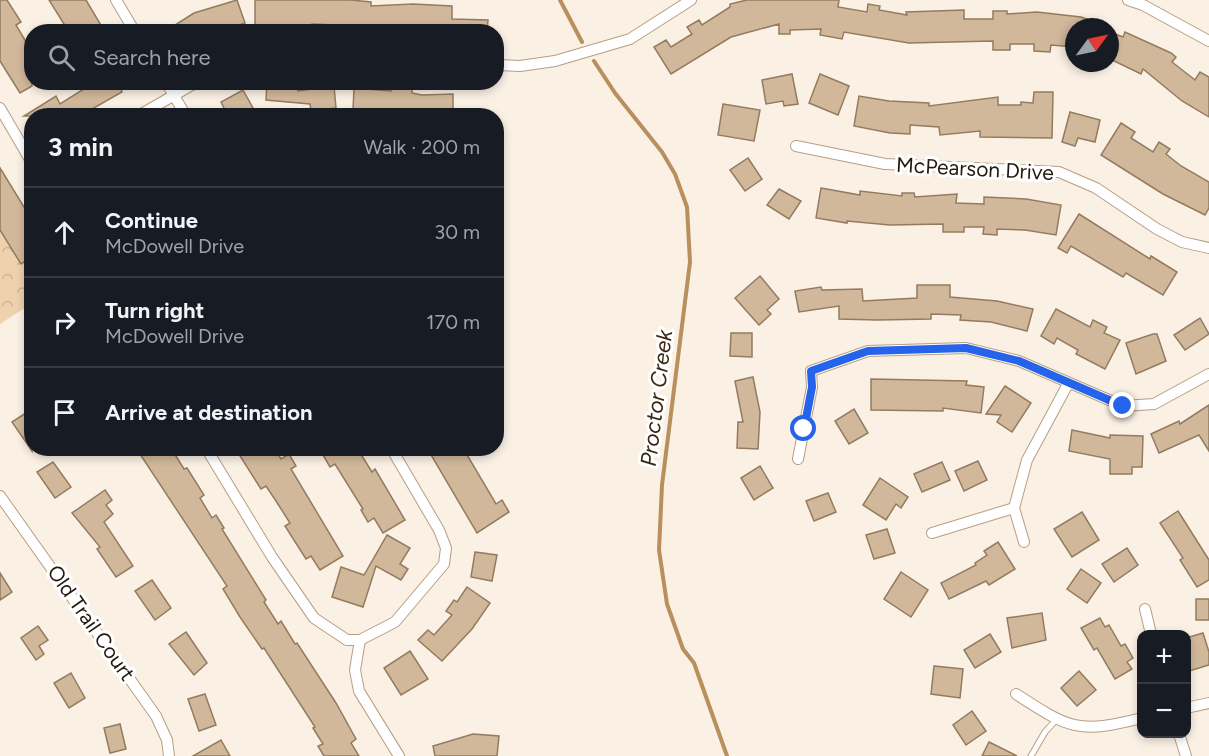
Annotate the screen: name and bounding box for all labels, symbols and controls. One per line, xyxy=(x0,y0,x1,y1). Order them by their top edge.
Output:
north arrow xyxy=(1065,18,1119,72)
search box xyxy=(24,24,504,90)
icon: search xyxy=(45,41,78,74)
text: Search here xyxy=(93,44,211,71)
text: 3 min xyxy=(48,131,113,163)
text: Walk · 200 m xyxy=(364,135,480,159)
street label: McPearson Drive xyxy=(896,152,1054,185)
text: Continue xyxy=(105,207,198,234)
icon: ahead xyxy=(48,216,81,249)
text: 30 m xyxy=(434,220,480,244)
text: McDowell Drive xyxy=(105,234,244,258)
text: Turn right xyxy=(105,297,204,324)
icon: right xyxy=(48,306,81,339)
text: 170 m xyxy=(426,310,480,334)
text: McDowell Drive xyxy=(105,324,244,348)
water label: Proctor Creek xyxy=(635,327,678,468)
route end xyxy=(1109,392,1135,418)
icon: arrive xyxy=(48,396,81,429)
text: Arrive at destination xyxy=(105,399,313,426)
route start xyxy=(790,415,816,441)
street label: Old Trail Court xyxy=(42,560,141,685)
map controls xyxy=(1137,630,1191,738)
button: + xyxy=(1137,630,1191,684)
button: − xyxy=(1137,684,1191,738)

